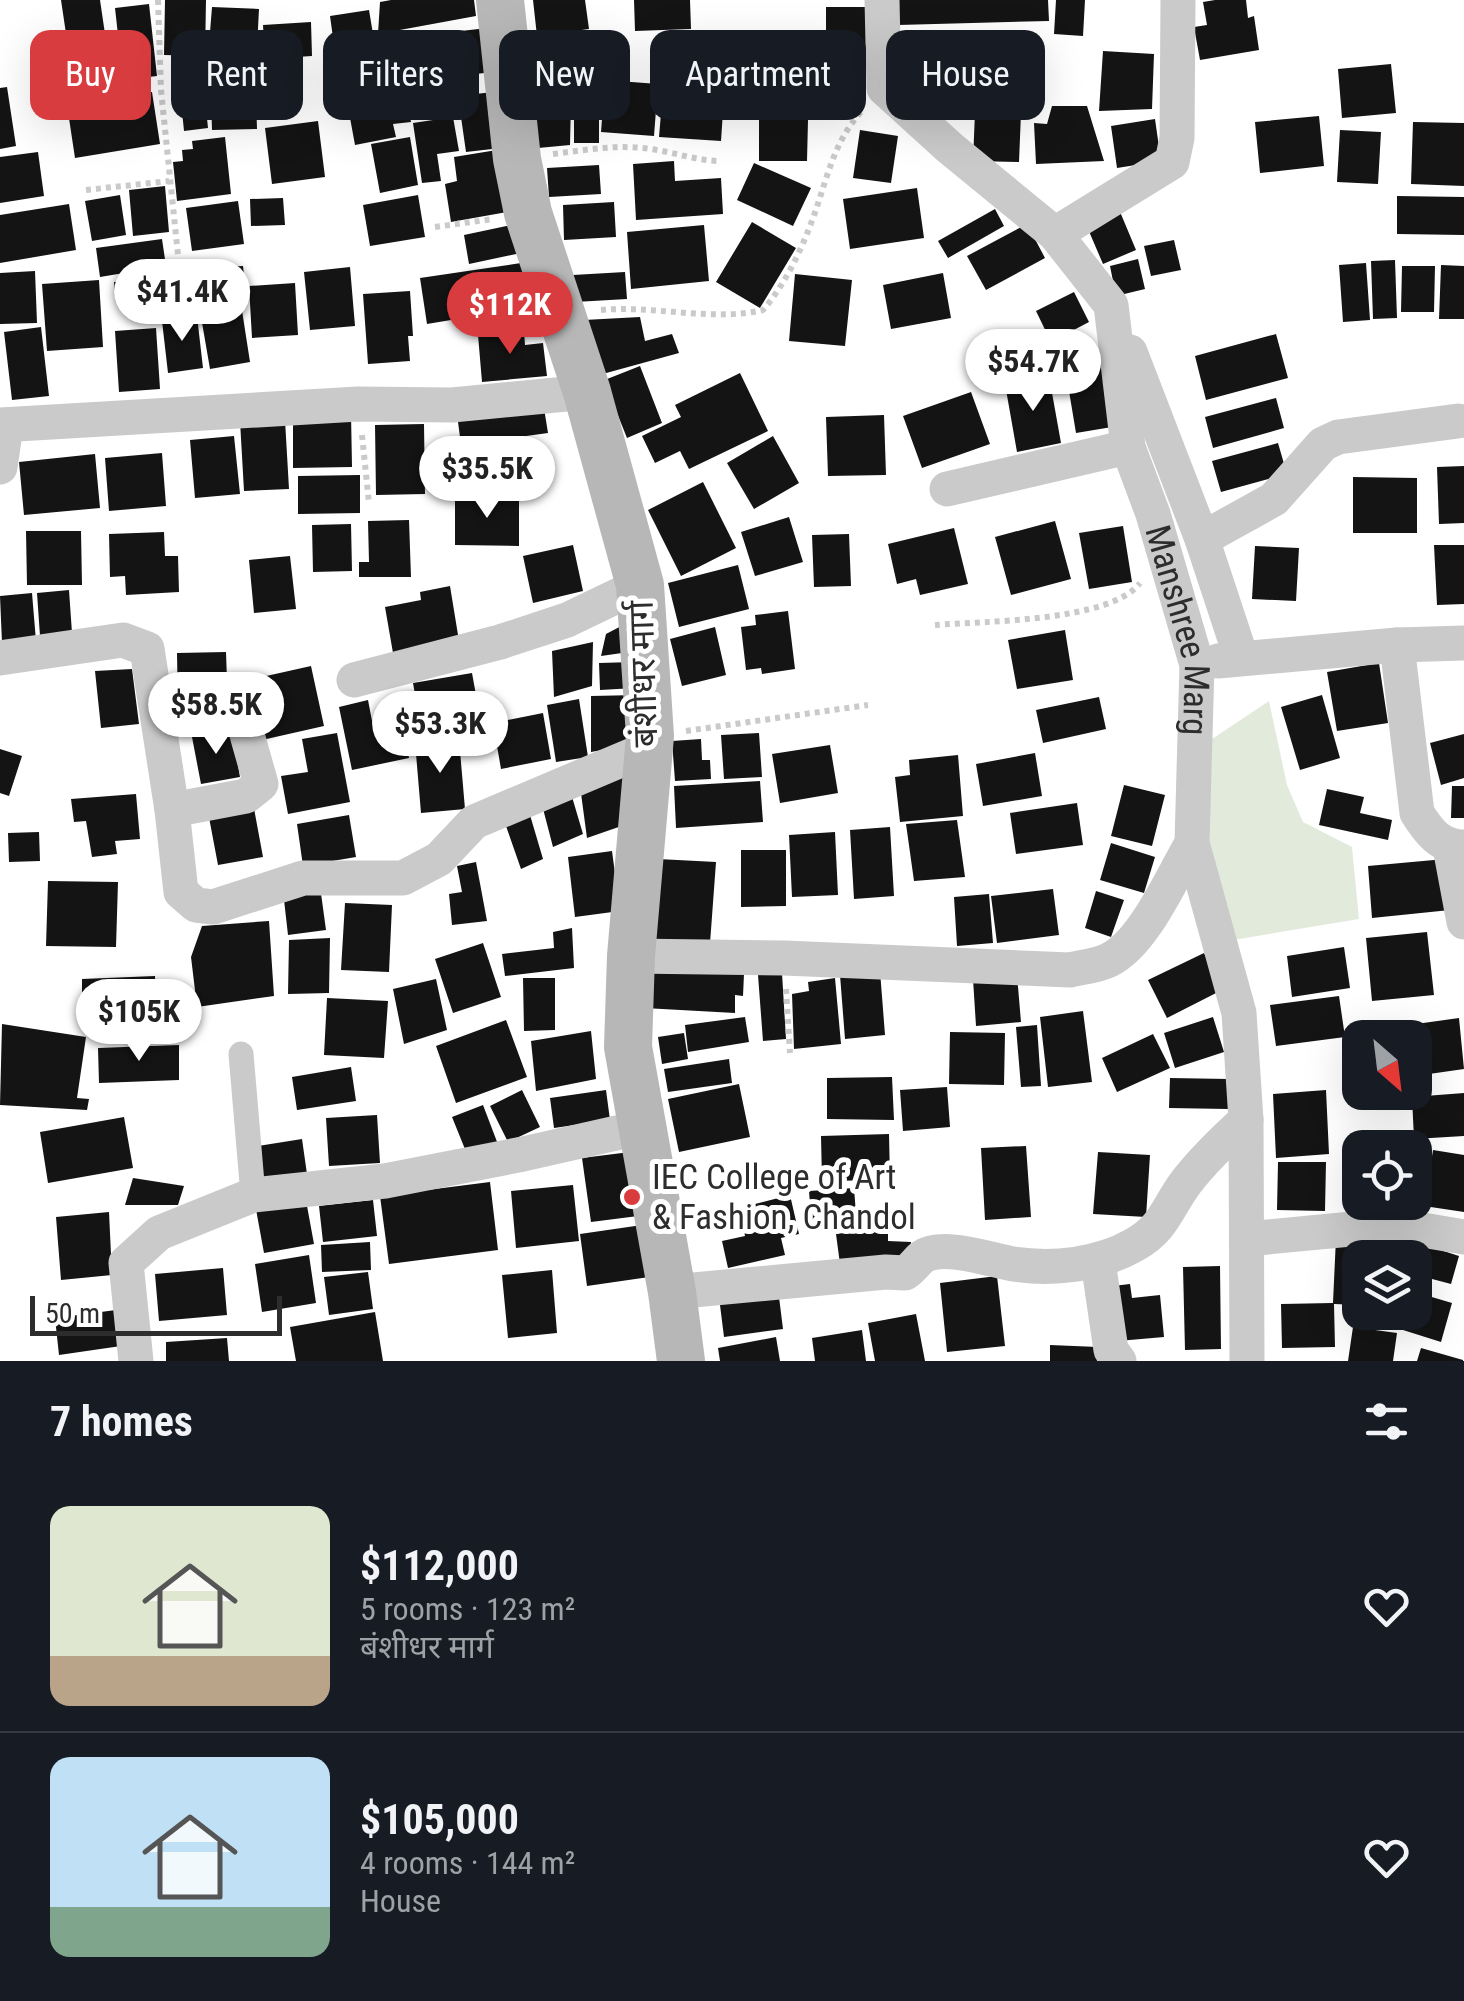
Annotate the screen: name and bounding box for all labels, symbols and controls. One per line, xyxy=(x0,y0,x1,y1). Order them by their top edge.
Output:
chip: Buy xyxy=(30,30,151,120)
chip: Rent xyxy=(171,30,303,120)
chip: Filters xyxy=(323,30,479,120)
chip: New xyxy=(499,30,630,120)
chip: Apartment xyxy=(650,30,866,120)
chip: House xyxy=(886,30,1045,120)
pin: $41.4K xyxy=(101,259,263,344)
text: $41.4K xyxy=(136,272,228,310)
pin: $112K xyxy=(440,272,580,357)
text: $112K xyxy=(469,285,551,323)
pin: $54.7K xyxy=(952,329,1114,414)
text: $54.7K xyxy=(987,342,1079,380)
pin: $35.5K xyxy=(406,436,568,521)
text: $35.5K xyxy=(441,449,533,487)
street label: Manshree Marg xyxy=(1136,520,1217,736)
street label: बंशीधर मार्ग xyxy=(620,599,667,748)
pin: $58.5K xyxy=(135,672,297,757)
text: $58.5K xyxy=(170,685,262,723)
pin: $53.3K xyxy=(359,691,521,776)
text: $53.3K xyxy=(394,704,486,742)
pin: $105K xyxy=(69,979,209,1064)
text: $105K xyxy=(98,992,180,1030)
north arrow xyxy=(1342,1020,1432,1110)
map controls xyxy=(1342,1020,1432,1330)
button: locate xyxy=(1342,1130,1432,1220)
place label: IEC College of Art & Fashion, Chandol xyxy=(652,1157,916,1238)
marker: IEC College of Art & Fashion, Chandol xyxy=(621,1186,643,1208)
button: layers xyxy=(1342,1240,1432,1330)
scale bar xyxy=(30,1291,282,1336)
text: 50 m xyxy=(45,1297,100,1330)
icon: filters xyxy=(1359,1394,1414,1449)
text: 7 homes xyxy=(50,1397,193,1446)
text: $112,000 xyxy=(360,1541,519,1590)
icon: home xyxy=(130,1546,250,1666)
icon: heart xyxy=(1359,1579,1414,1634)
text: 5 rooms · 123 m² xyxy=(360,1590,575,1628)
text: बंशीधर मार्ग xyxy=(360,1628,494,1666)
text: $105,000 xyxy=(360,1795,519,1844)
icon: home xyxy=(130,1797,250,1917)
icon: heart xyxy=(1359,1830,1414,1885)
text: 4 rooms · 144 m² xyxy=(360,1844,575,1882)
text: House xyxy=(360,1882,441,1920)

